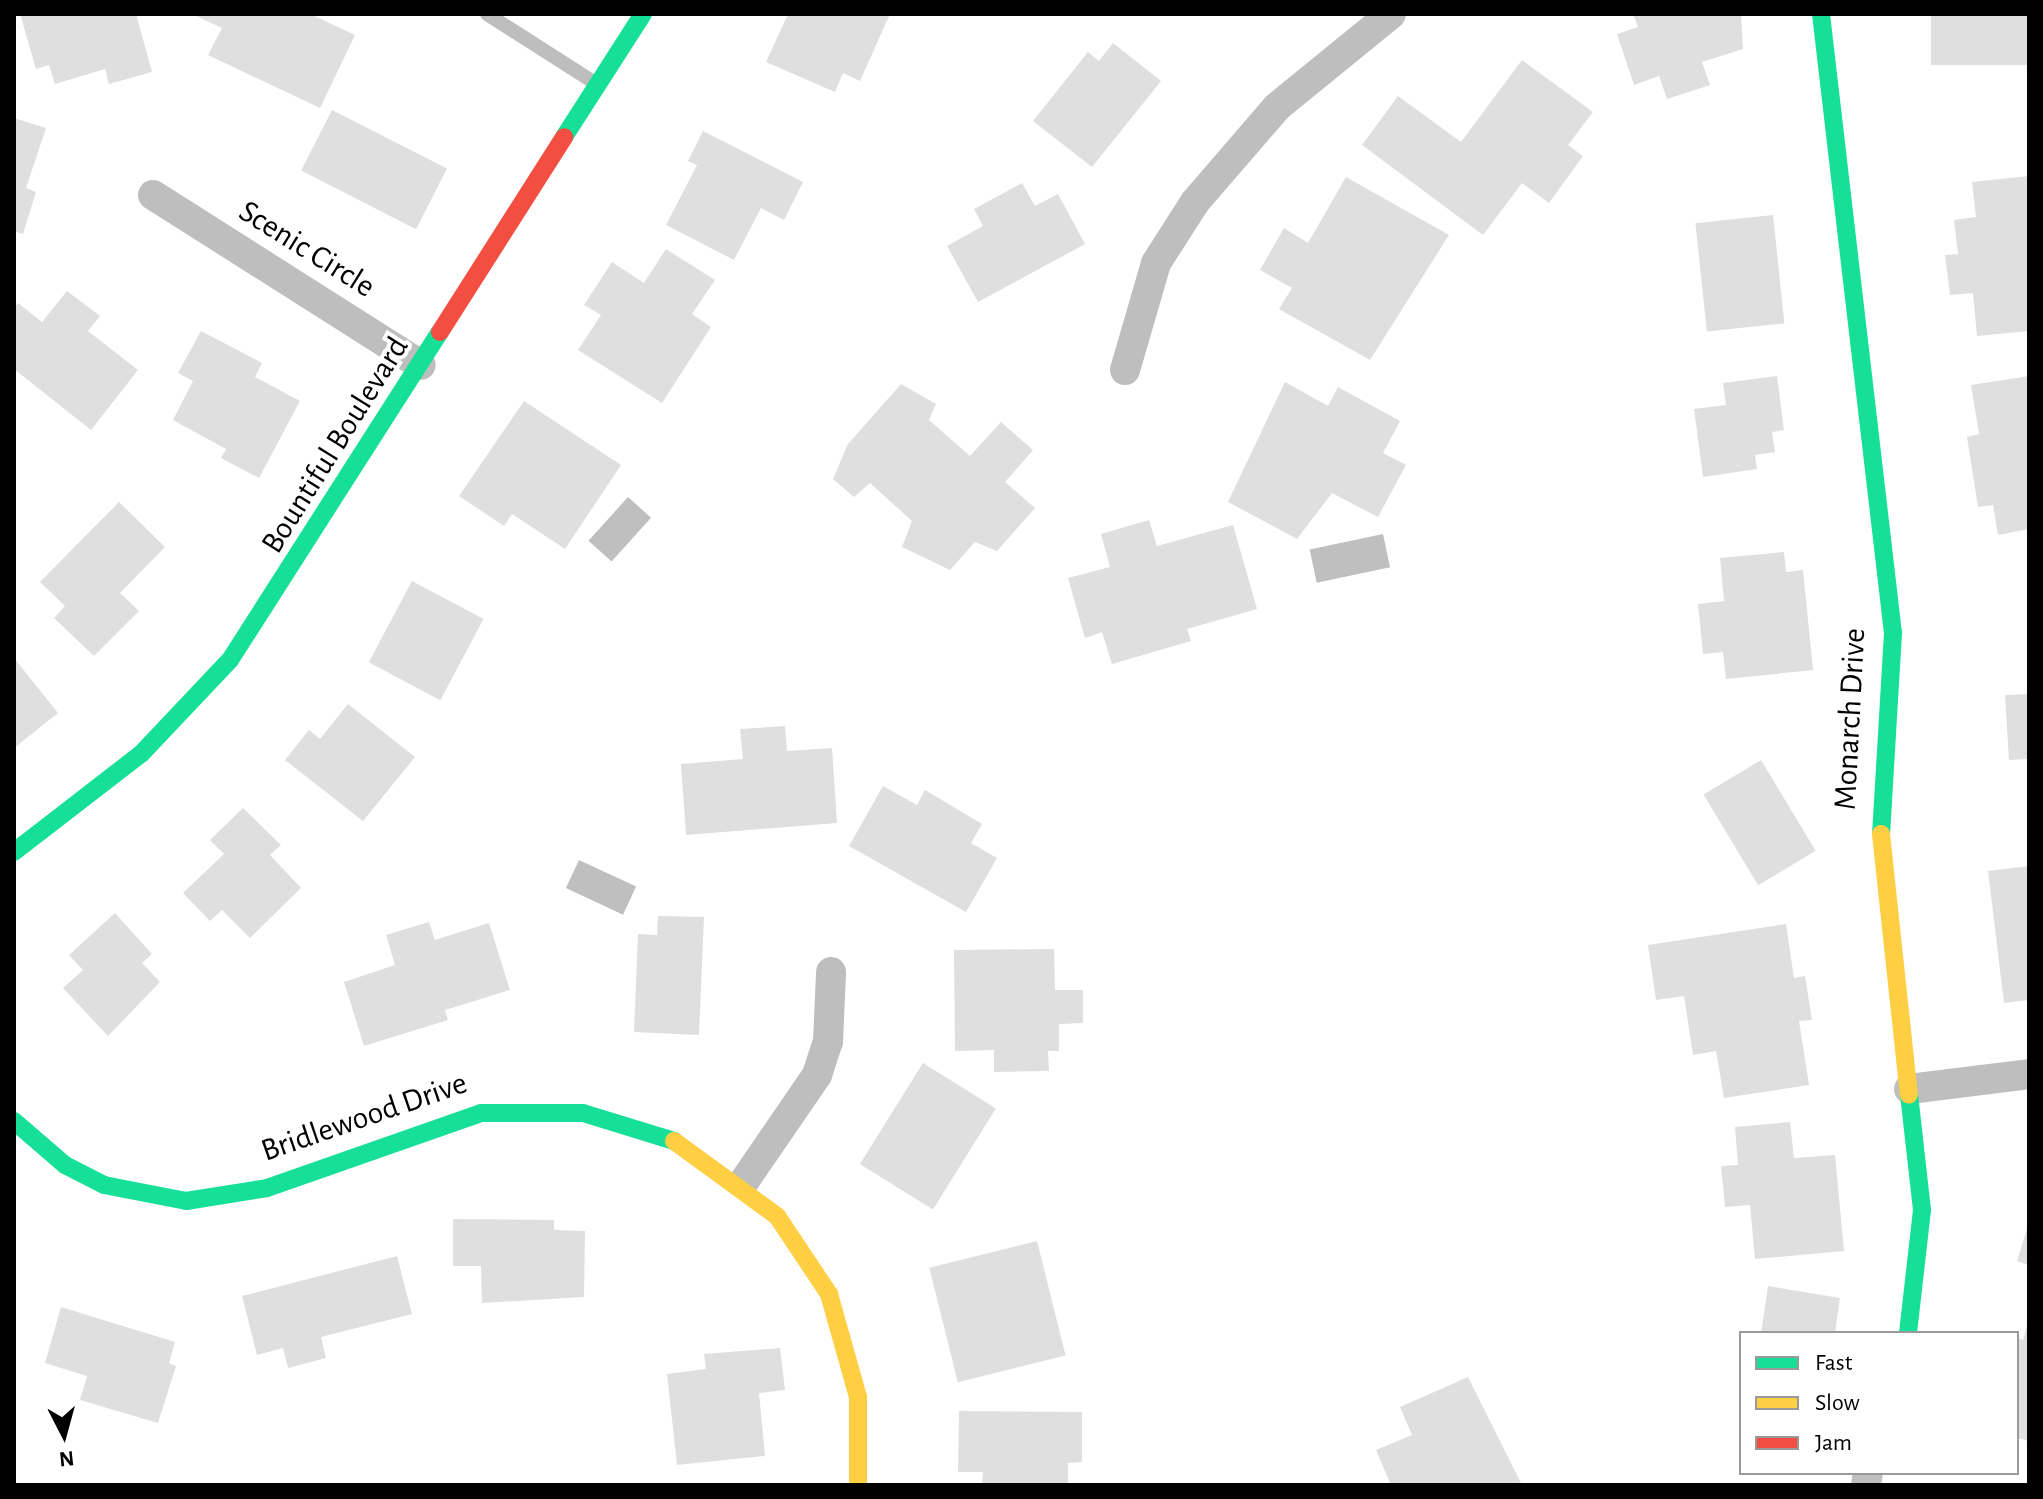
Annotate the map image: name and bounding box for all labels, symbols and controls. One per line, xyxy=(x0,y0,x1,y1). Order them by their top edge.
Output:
street label: Scenic Circle xyxy=(232,192,382,306)
street label: Bountiful Boulevard xyxy=(253,330,417,560)
street label: Monarch Drive xyxy=(1826,627,1874,811)
street label: Bridlewood Drive xyxy=(256,1064,472,1170)
legend xyxy=(1739,1331,2019,1475)
text: Fast xyxy=(1815,1351,1852,1375)
text: Slow xyxy=(1815,1391,1860,1415)
north arrow xyxy=(24,1395,104,1475)
text: Jam xyxy=(1815,1431,1852,1455)
text: N xyxy=(58,1447,75,1471)

